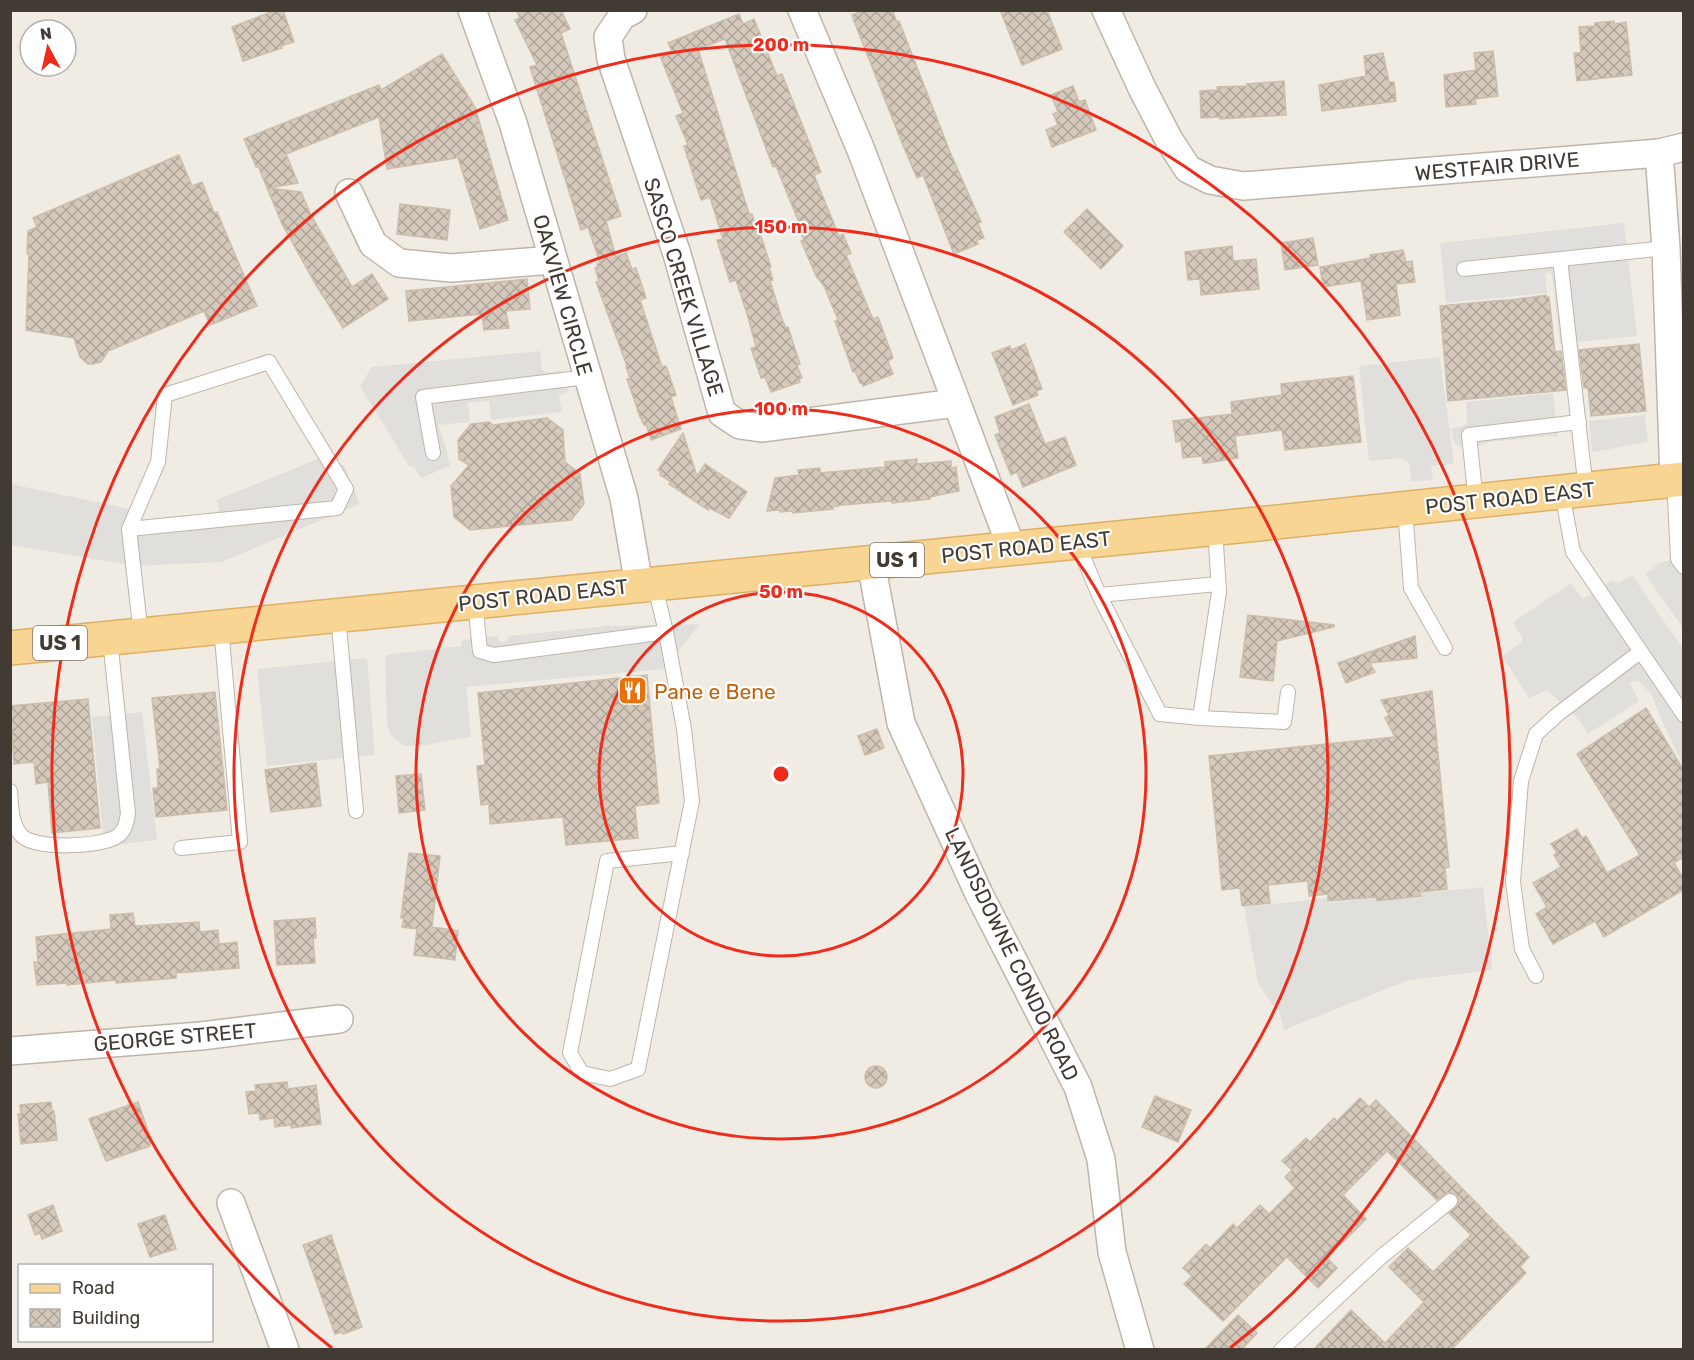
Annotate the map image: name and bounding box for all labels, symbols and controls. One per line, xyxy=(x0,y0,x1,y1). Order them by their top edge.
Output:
north arrow xyxy=(18,18,78,78)
text: N xyxy=(39,23,53,44)
text: 200 m xyxy=(753,34,809,56)
street label: WESTFAIR DRIVE xyxy=(1414,146,1580,186)
street label: SASCO CREEK VILLAGE xyxy=(639,175,729,399)
street label: OAKVIEW CIRCLE xyxy=(528,212,598,378)
text: 150 m xyxy=(754,216,808,238)
text: 100 m xyxy=(754,398,808,420)
street label: POST ROAD EAST xyxy=(1424,477,1596,519)
street label: POST ROAD EAST xyxy=(940,526,1112,568)
road number: US 1 xyxy=(870,543,924,577)
street label: POST ROAD EAST xyxy=(457,574,629,616)
text: 50 m xyxy=(759,581,803,603)
road number: US 1 xyxy=(33,626,87,660)
restaurant icon: Pane e Bene xyxy=(617,675,649,707)
place label: Pane e Bene xyxy=(654,679,776,704)
centre of rings xyxy=(771,764,791,784)
street label: LANDSDOWNE CONDO ROAD xyxy=(940,823,1084,1085)
street label: GEORGE STREET xyxy=(93,1017,257,1057)
legend xyxy=(18,1264,213,1342)
text: Road xyxy=(72,1277,115,1299)
text: Building xyxy=(72,1307,140,1329)

